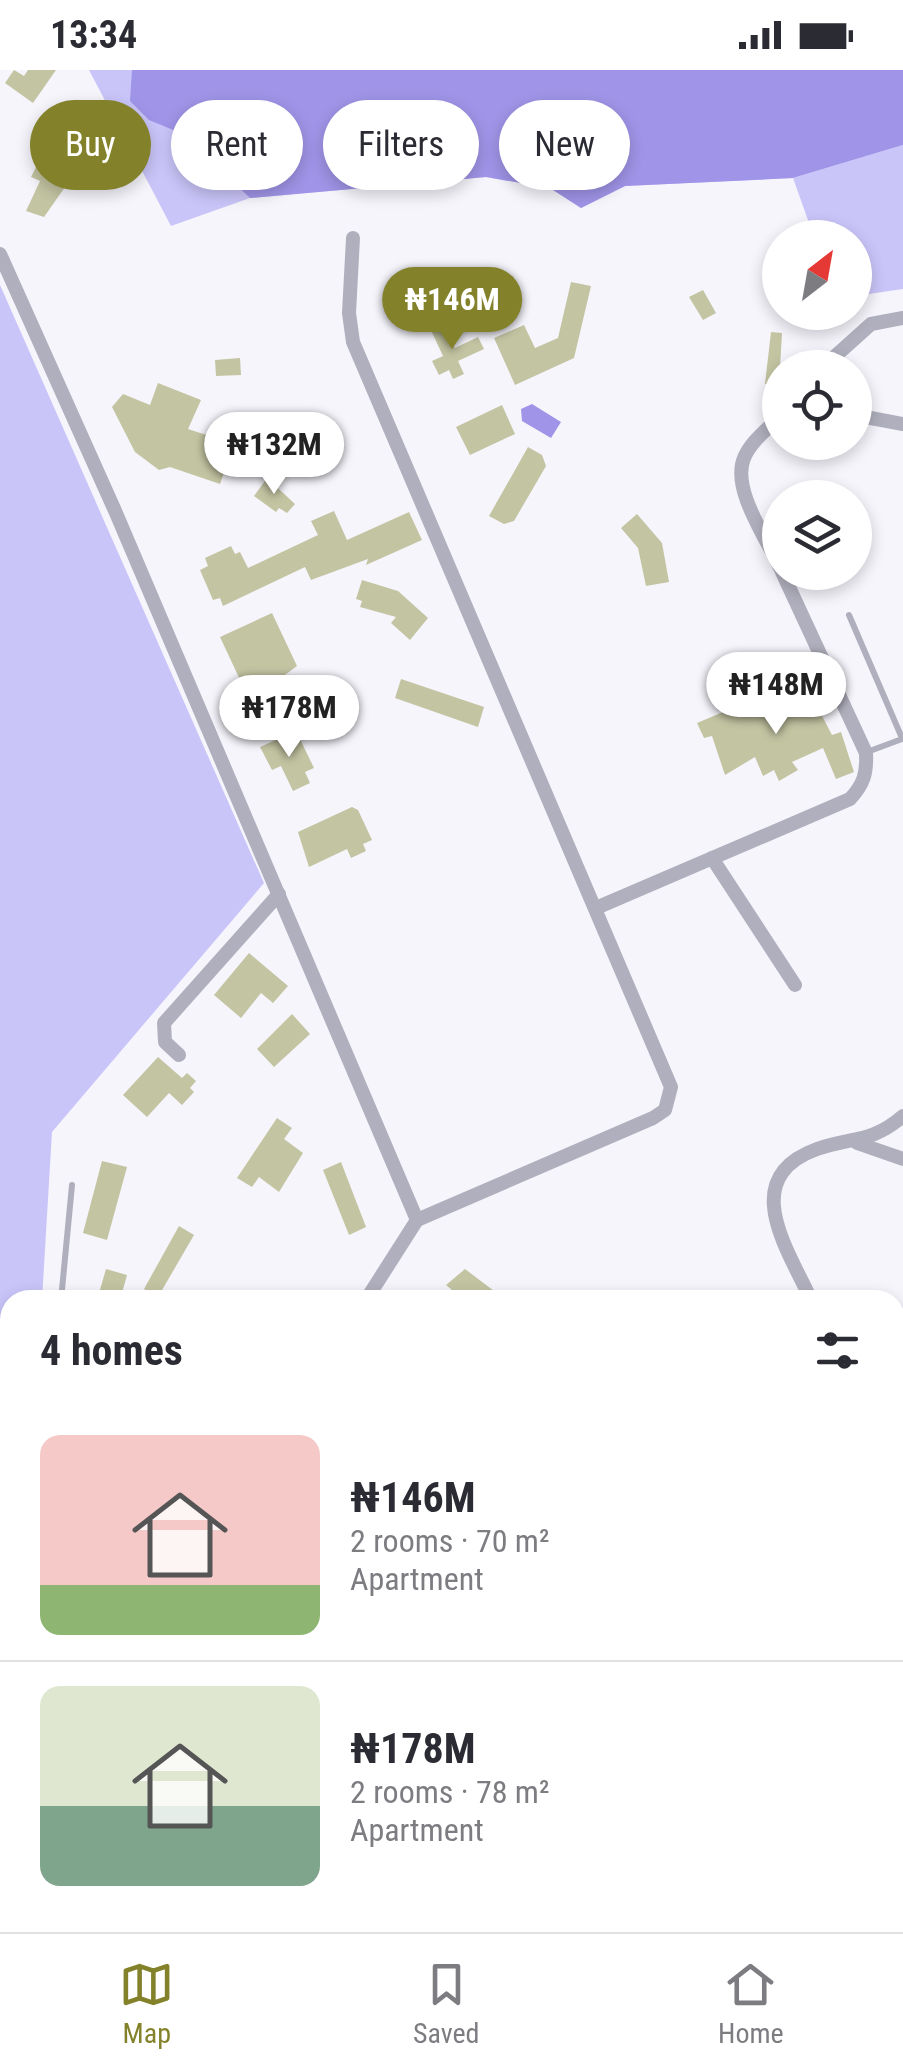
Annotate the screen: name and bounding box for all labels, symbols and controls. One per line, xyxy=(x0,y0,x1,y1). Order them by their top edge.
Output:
text: 13:34 xyxy=(50,13,137,57)
chip: Buy xyxy=(30,100,151,190)
chip: Rent xyxy=(171,100,303,190)
chip: Filters xyxy=(323,100,479,190)
chip: New xyxy=(499,100,630,190)
north arrow xyxy=(762,220,872,330)
map controls xyxy=(762,220,872,590)
pin: ₦146M xyxy=(382,267,522,352)
text: ₦146M xyxy=(404,280,500,318)
button: locate xyxy=(762,350,872,460)
pin: ₦132M xyxy=(204,412,344,497)
text: ₦132M xyxy=(226,425,322,463)
button: layers xyxy=(762,480,872,590)
pin: ₦148M xyxy=(706,652,846,737)
text: ₦148M xyxy=(728,665,824,703)
pin: ₦178M xyxy=(219,675,359,760)
text: ₦178M xyxy=(241,688,337,726)
icon: filters xyxy=(810,1323,865,1378)
text: 4 homes xyxy=(40,1326,183,1375)
text: ₦146M xyxy=(350,1473,476,1522)
icon: home xyxy=(120,1475,240,1595)
text: 2 rooms · 70 m² xyxy=(350,1522,549,1560)
text: Apartment xyxy=(350,1560,484,1598)
text: ₦178M xyxy=(350,1724,476,1773)
icon: home xyxy=(120,1726,240,1846)
text: 2 rooms · 78 m² xyxy=(350,1773,549,1811)
text: Apartment xyxy=(350,1811,484,1849)
tab: Map xyxy=(119,1957,174,2050)
tab: Saved xyxy=(413,1957,479,2050)
tab: Home xyxy=(718,1957,784,2050)

